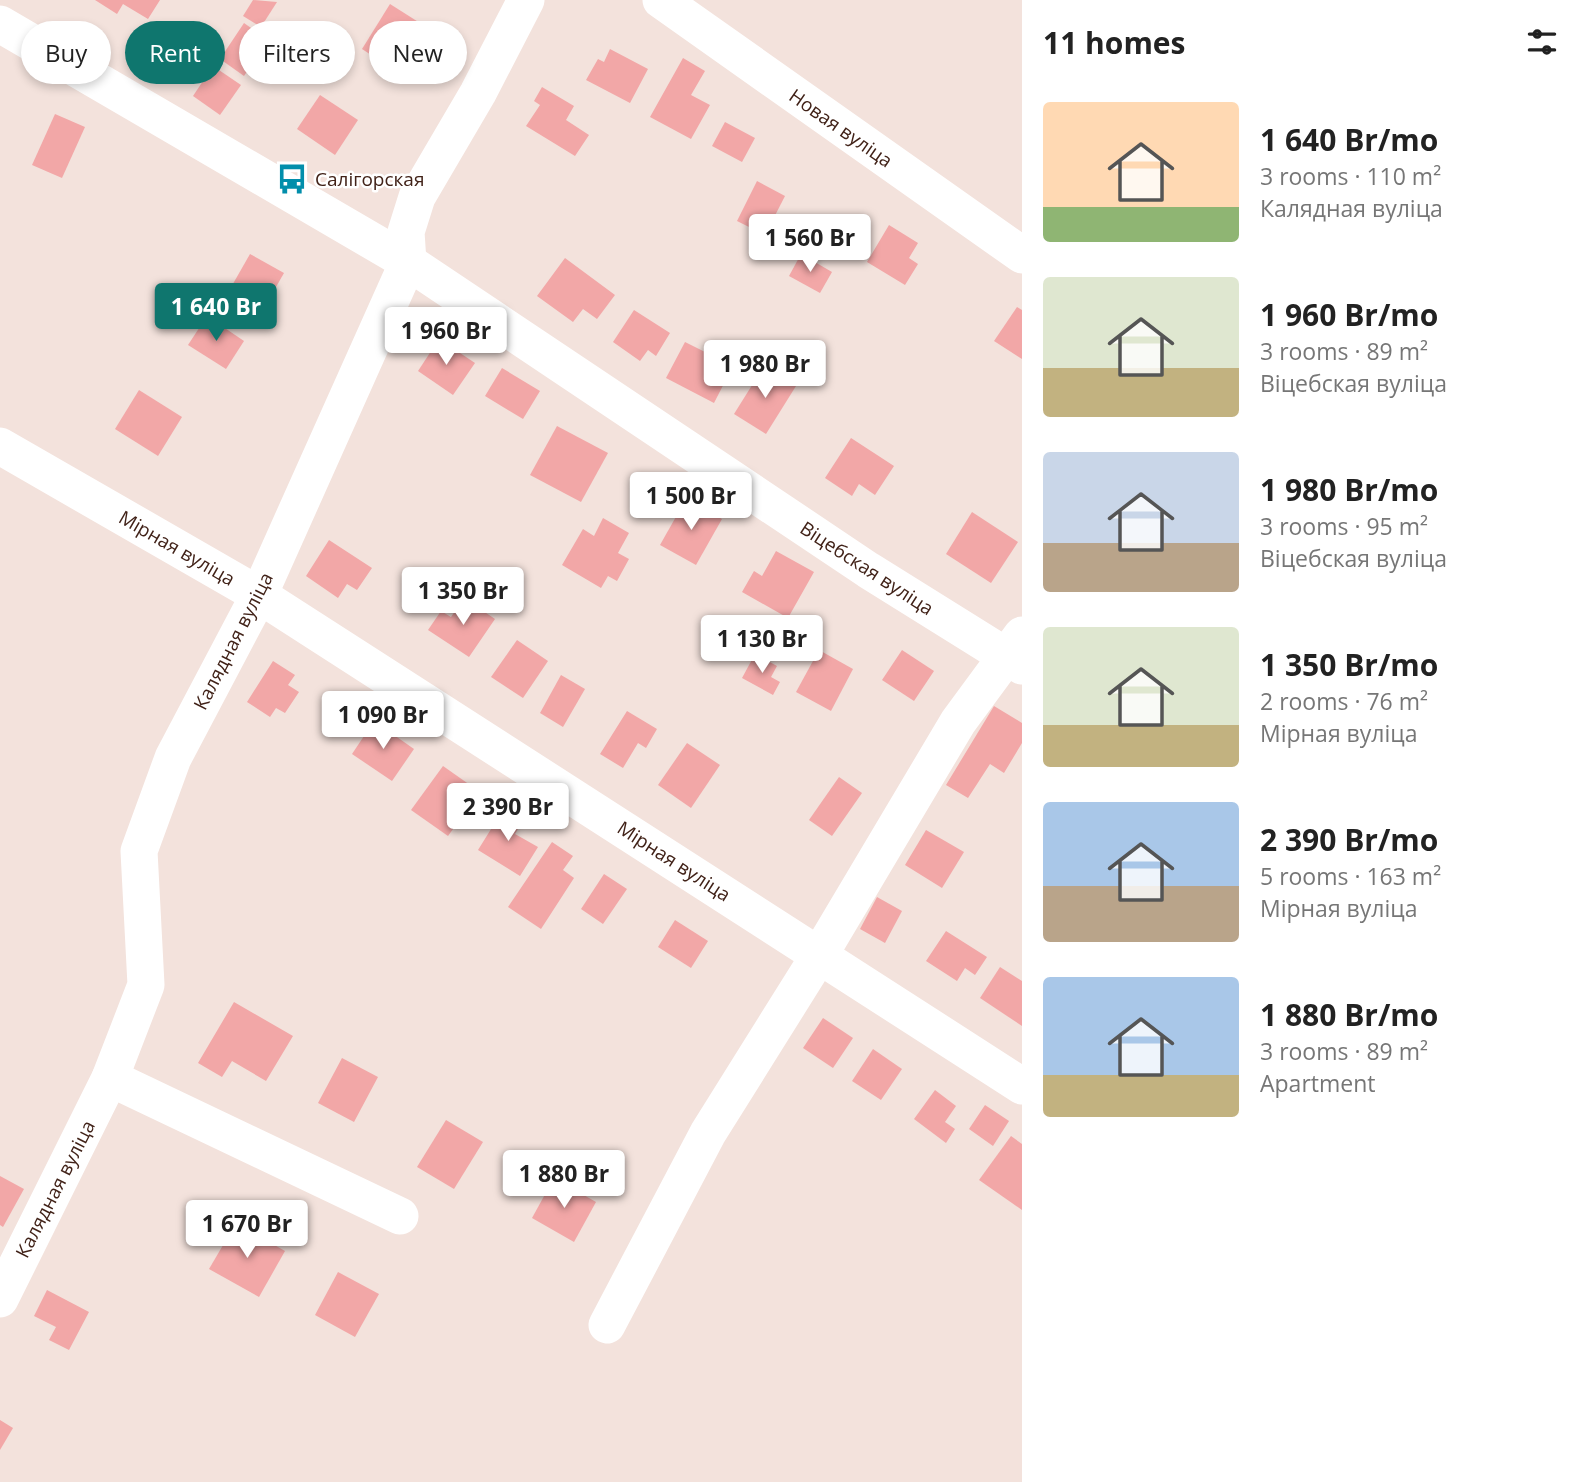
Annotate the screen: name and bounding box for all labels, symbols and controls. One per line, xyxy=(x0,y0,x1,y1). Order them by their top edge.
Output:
chip: Buy xyxy=(21,21,111,84)
chip: Rent xyxy=(125,21,225,84)
chip: Filters xyxy=(239,21,355,84)
chip: New xyxy=(369,21,467,84)
text: 11 homes xyxy=(1043,22,1186,63)
icon: filters xyxy=(1523,23,1561,61)
street label: Новая вуліца xyxy=(784,83,898,173)
text: 1 640 Br/mo xyxy=(1260,119,1438,160)
icon: home xyxy=(1099,130,1183,214)
text: 3 rooms · 110 m² xyxy=(1260,160,1441,192)
bus stop icon: Салігорская xyxy=(275,162,309,196)
place label: Салігорская xyxy=(315,166,424,192)
text: Калядная вуліца xyxy=(1260,192,1443,224)
pin: 1 560 Br xyxy=(738,215,882,274)
text: 1 560 Br xyxy=(765,221,855,253)
pin: 1 640 Br xyxy=(144,284,288,343)
text: 1 640 Br xyxy=(171,290,261,322)
text: 1 960 Br/mo xyxy=(1260,294,1438,335)
icon: home xyxy=(1099,305,1183,389)
pin: 1 960 Br xyxy=(374,308,518,367)
text: 1 960 Br xyxy=(401,314,491,346)
text: 3 rooms · 89 m² xyxy=(1260,335,1428,367)
pin: 1 980 Br xyxy=(693,340,837,400)
text: 1 980 Br xyxy=(720,347,810,379)
text: Віцебская вуліца xyxy=(1260,367,1447,399)
text: 1 980 Br/mo xyxy=(1260,469,1438,510)
pin: 1 500 Br xyxy=(619,472,763,532)
text: 1 500 Br xyxy=(646,479,736,511)
icon: home xyxy=(1099,480,1183,564)
street label: Мірная вуліца xyxy=(114,504,240,592)
text: 3 rooms · 95 m² xyxy=(1260,510,1428,542)
street label: Віцебская вуліца xyxy=(795,515,939,621)
text: Віцебская вуліца xyxy=(1260,542,1447,574)
street label: Калядная вуліца xyxy=(187,568,279,714)
pin: 1 350 Br xyxy=(391,568,535,627)
text: 1 350 Br xyxy=(418,574,508,606)
pin: 1 130 Br xyxy=(690,616,834,675)
text: 1 130 Br xyxy=(717,622,807,654)
text: 1 350 Br/mo xyxy=(1260,644,1438,685)
icon: home xyxy=(1099,655,1183,739)
text: 2 rooms · 76 m² xyxy=(1260,685,1428,717)
pin: 1 090 Br xyxy=(311,692,455,751)
text: 1 090 Br xyxy=(338,698,428,730)
text: Мірная вуліца xyxy=(1260,717,1418,749)
pin: 2 390 Br xyxy=(436,784,580,843)
text: 2 390 Br xyxy=(463,790,553,822)
street label: Мірная вуліца xyxy=(612,815,736,907)
text: 2 390 Br/mo xyxy=(1260,819,1438,860)
icon: home xyxy=(1099,830,1183,914)
text: 5 rooms · 163 m² xyxy=(1260,860,1441,892)
text: Мірная вуліца xyxy=(1260,892,1418,924)
text: 1 880 Br/mo xyxy=(1260,994,1438,1035)
icon: home xyxy=(1099,1005,1183,1089)
text: 3 rooms · 89 m² xyxy=(1260,1035,1428,1067)
text: Apartment xyxy=(1260,1067,1376,1099)
street label: Калядная вуліца xyxy=(9,1116,101,1262)
pin: 1 880 Br xyxy=(492,1150,636,1210)
text: 1 880 Br xyxy=(519,1157,609,1189)
pin: 1 670 Br xyxy=(175,1200,319,1260)
text: 1 670 Br xyxy=(202,1207,292,1239)

